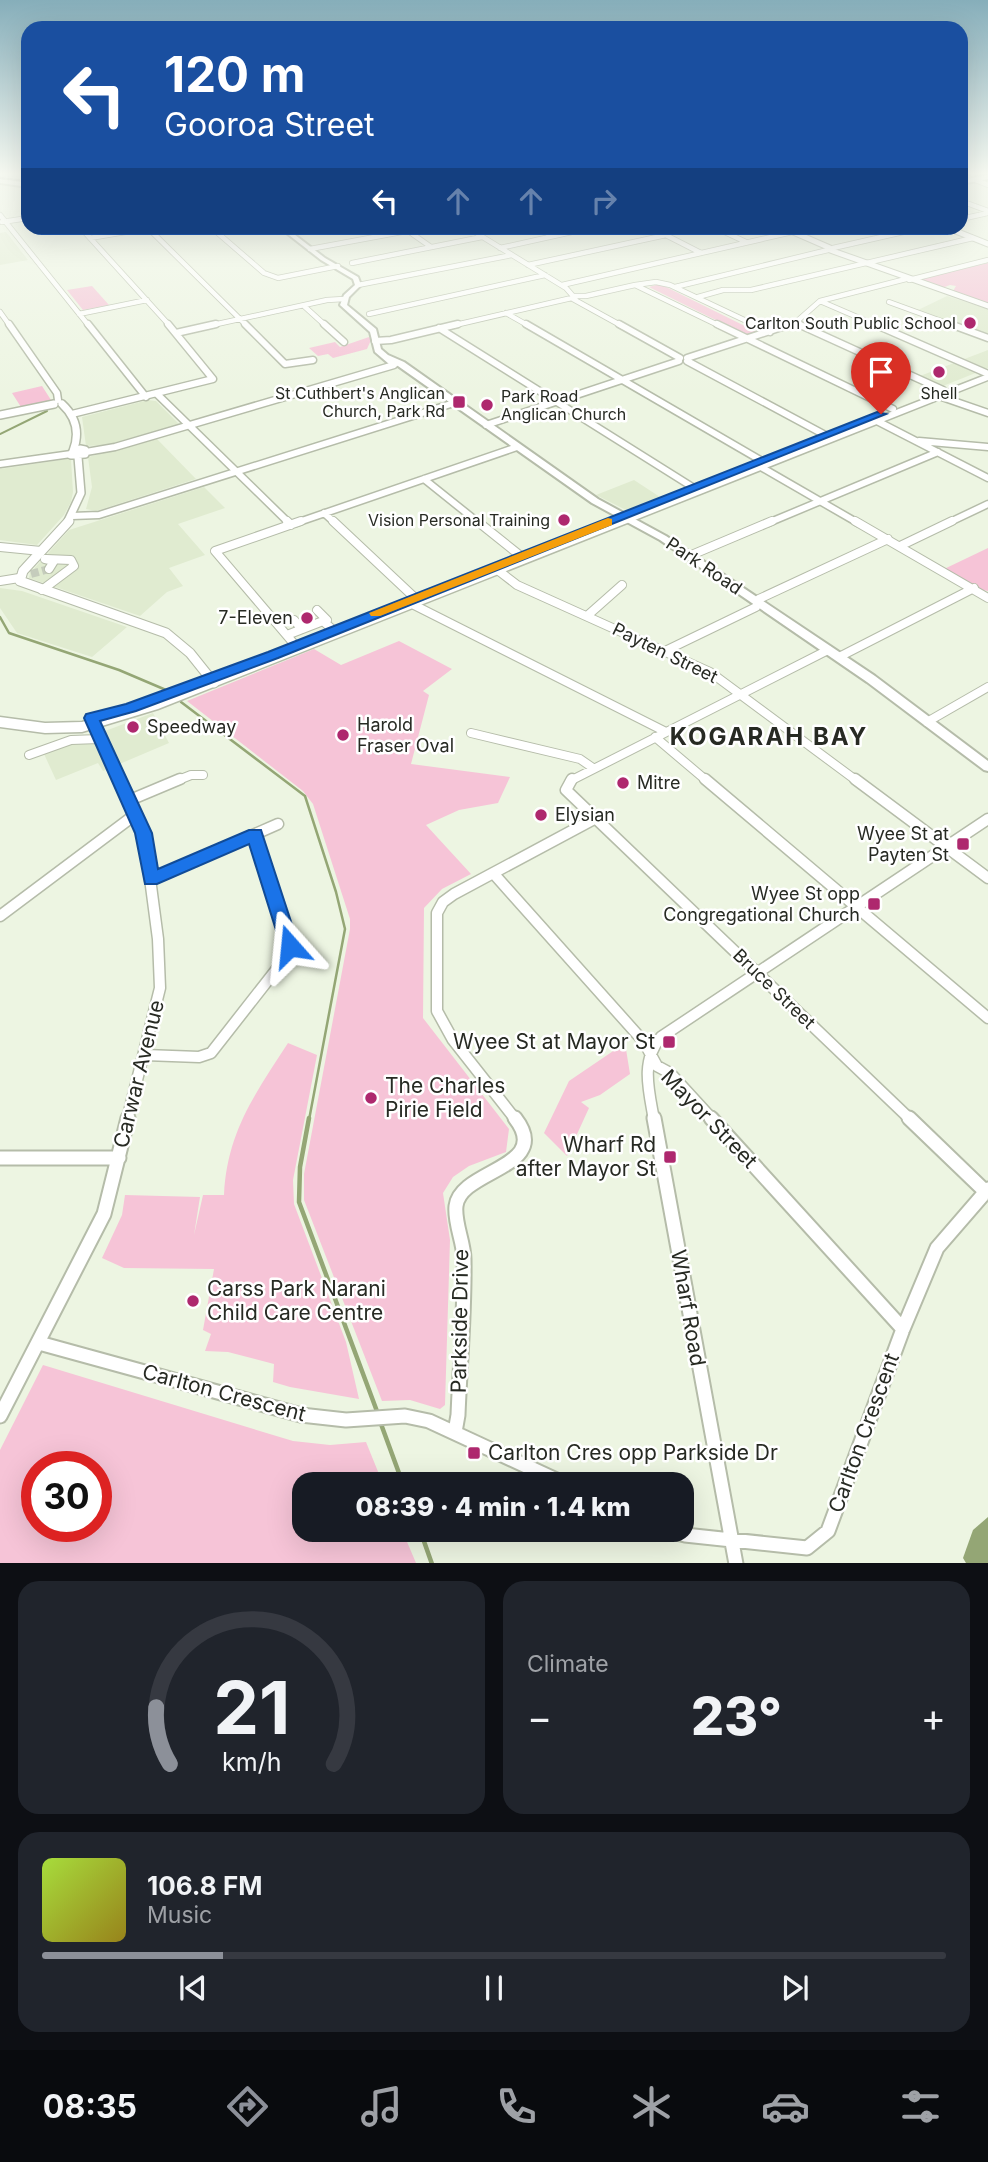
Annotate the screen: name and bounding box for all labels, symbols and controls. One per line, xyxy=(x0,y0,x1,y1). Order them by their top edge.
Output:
text: 120 m xyxy=(164,45,305,104)
icon: left xyxy=(49,49,140,140)
text: Gooroa Street xyxy=(164,105,375,144)
icon: left xyxy=(366,182,404,220)
icon: ahead xyxy=(439,182,477,220)
icon: ahead xyxy=(512,182,550,220)
icon: right xyxy=(585,182,623,220)
place label: Carlton South Public School xyxy=(745,313,956,333)
marker: Carlton South Public School xyxy=(962,315,978,331)
pin xyxy=(851,342,911,414)
icon: arrive xyxy=(862,353,900,391)
marker: Shell xyxy=(931,364,947,380)
place label: St Cuthbert's Anglican Church, Park Rd xyxy=(275,383,445,421)
place label: Shell xyxy=(921,383,957,403)
place label: Park Road Anglican Church xyxy=(501,386,626,424)
marker: St Cuthbert's Anglican Church, Park Rd xyxy=(451,394,467,410)
marker: Park Road Anglican Church xyxy=(479,397,495,413)
place label: Vision Personal Training xyxy=(368,510,550,530)
marker: Vision Personal Training xyxy=(556,512,572,528)
street label: Park Road xyxy=(662,533,746,599)
place label: 7-Eleven xyxy=(218,607,293,628)
marker: 7-Eleven xyxy=(299,610,315,626)
street label: Payten Street xyxy=(609,618,721,687)
place label: Harold Fraser Oval xyxy=(357,714,454,756)
place label: Speedway xyxy=(147,716,236,737)
marker: Speedway xyxy=(125,719,141,735)
district label: KOGARAH BAY xyxy=(670,722,868,751)
marker: Harold Fraser Oval xyxy=(335,727,351,743)
place label: Mitre xyxy=(637,772,680,793)
marker: Mitre xyxy=(615,775,631,791)
place label: Elysian xyxy=(555,804,615,825)
marker: Elysian xyxy=(533,807,549,823)
place label: Wyee St at Payten St xyxy=(857,823,949,865)
marker: Wyee St at Payten St xyxy=(955,836,971,852)
place label: Wyee St opp Congregational Church xyxy=(663,883,860,925)
marker: Wyee St opp Congregational Church xyxy=(866,896,882,912)
position arrow xyxy=(253,909,327,983)
street label: Bruce Street xyxy=(729,944,820,1033)
street label: Carwar Avenue xyxy=(108,997,169,1151)
place label: Wyee St at Mayor St xyxy=(453,1029,655,1054)
marker: Wyee St at Mayor St xyxy=(661,1034,677,1050)
street label: Mayor Street xyxy=(656,1064,763,1173)
place label: The Charles Pirie Field xyxy=(385,1073,505,1122)
marker: The Charles Pirie Field xyxy=(363,1090,379,1106)
place label: Wharf Rd after Mayor St xyxy=(516,1132,656,1181)
marker: Wharf Rd after Mayor St xyxy=(662,1149,678,1165)
street label: Wharf Road xyxy=(666,1248,711,1368)
street label: Parkside Drive xyxy=(446,1249,473,1393)
place label: Carss Park Narani Child Care Centre xyxy=(207,1276,386,1325)
marker: Carss Park Narani Child Care Centre xyxy=(185,1293,201,1309)
street label: Carlton Crescent xyxy=(823,1349,904,1516)
street label: Carlton Crescent xyxy=(140,1359,309,1426)
place label: Carlton Cres opp Parkside Dr xyxy=(488,1440,778,1465)
marker: Carlton Cres opp Parkside Dr xyxy=(466,1445,482,1461)
speed limit sign: 30 xyxy=(21,1451,112,1542)
text: 08:39 · 4 min · 1.4 km xyxy=(355,1491,631,1522)
text: Climate xyxy=(527,1650,609,1678)
text: 21 xyxy=(213,1663,290,1752)
text: 23° xyxy=(691,1685,782,1748)
text: − xyxy=(527,1694,552,1740)
text: + xyxy=(921,1694,946,1740)
text: km/h xyxy=(222,1746,281,1776)
text: 106.8 FM xyxy=(147,1870,262,1901)
text: Music xyxy=(147,1901,212,1929)
icon: previous xyxy=(174,1969,212,2007)
icon: pause xyxy=(475,1969,513,2007)
icon: next xyxy=(776,1969,814,2007)
icon: directions xyxy=(223,2082,272,2131)
icon: music xyxy=(357,2082,406,2131)
icon: phone xyxy=(492,2082,541,2131)
icon: climate xyxy=(627,2082,676,2131)
icon: car xyxy=(761,2082,810,2131)
icon: filters xyxy=(896,2082,945,2131)
text: 08:35 xyxy=(43,2087,137,2126)

